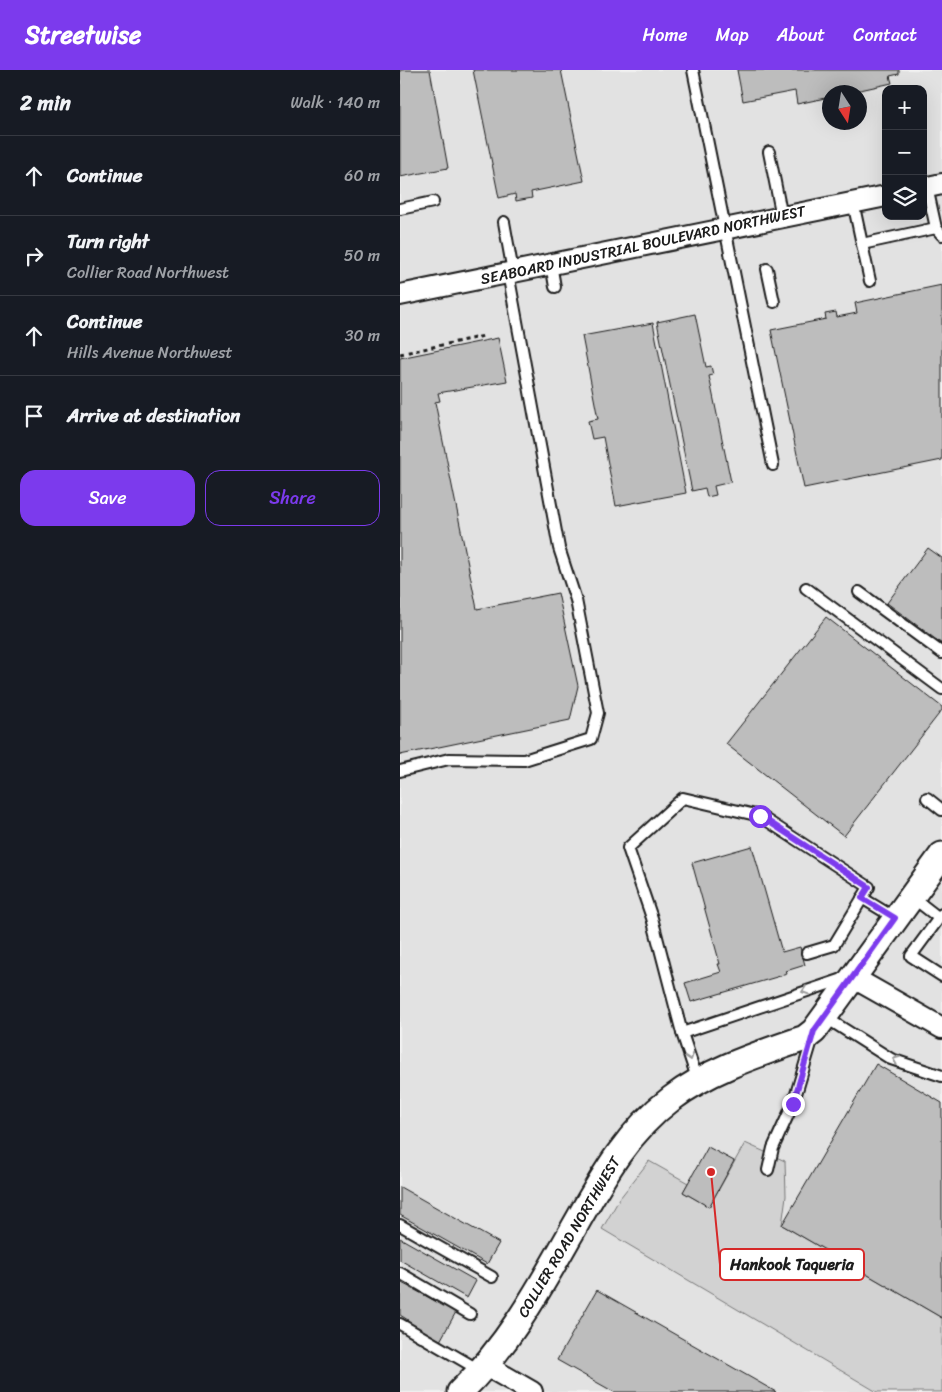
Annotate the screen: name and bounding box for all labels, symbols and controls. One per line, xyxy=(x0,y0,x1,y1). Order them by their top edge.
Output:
text: Streetwise xyxy=(25,14,141,56)
text: Home xyxy=(643,19,688,51)
text: Map xyxy=(716,19,749,51)
text: About xyxy=(777,19,825,51)
text: Contact xyxy=(853,19,917,51)
text: 2 min xyxy=(20,84,71,122)
north arrow xyxy=(822,85,867,130)
map controls xyxy=(882,85,927,220)
button: + xyxy=(882,85,927,130)
text: Walk · 140 m xyxy=(291,88,380,117)
button: − xyxy=(882,130,927,175)
text: Continue xyxy=(67,159,143,192)
text: 60 m xyxy=(344,161,380,190)
icon: ahead xyxy=(20,162,48,190)
button: layers xyxy=(882,175,927,220)
street label: SEABOARD INDUSTRIAL BOULEVARD NORTHWEST xyxy=(478,197,809,292)
text: Turn right xyxy=(67,225,149,258)
text: 50 m xyxy=(344,241,380,270)
icon: right xyxy=(20,242,48,270)
text: Collier Road Northwest xyxy=(67,258,229,287)
text: Continue xyxy=(67,305,143,338)
text: 30 m xyxy=(345,321,380,350)
icon: ahead xyxy=(20,322,48,350)
text: Hills Avenue Northwest xyxy=(67,338,233,367)
text: Arrive at destination xyxy=(67,399,240,432)
icon: arrive xyxy=(20,402,48,430)
button: Save xyxy=(20,470,195,526)
button: Share xyxy=(205,470,380,526)
route start xyxy=(749,805,772,828)
one-way arrow xyxy=(801,985,810,995)
one-way arrow xyxy=(684,1052,694,1061)
one-way arrow xyxy=(892,1056,901,1066)
route end xyxy=(782,1093,805,1116)
street label: COLLIER ROAD NORTHWEST xyxy=(510,1150,628,1323)
callout: Hankook Taqueria xyxy=(720,1249,864,1280)
text: Hankook Taqueria xyxy=(729,1250,855,1279)

